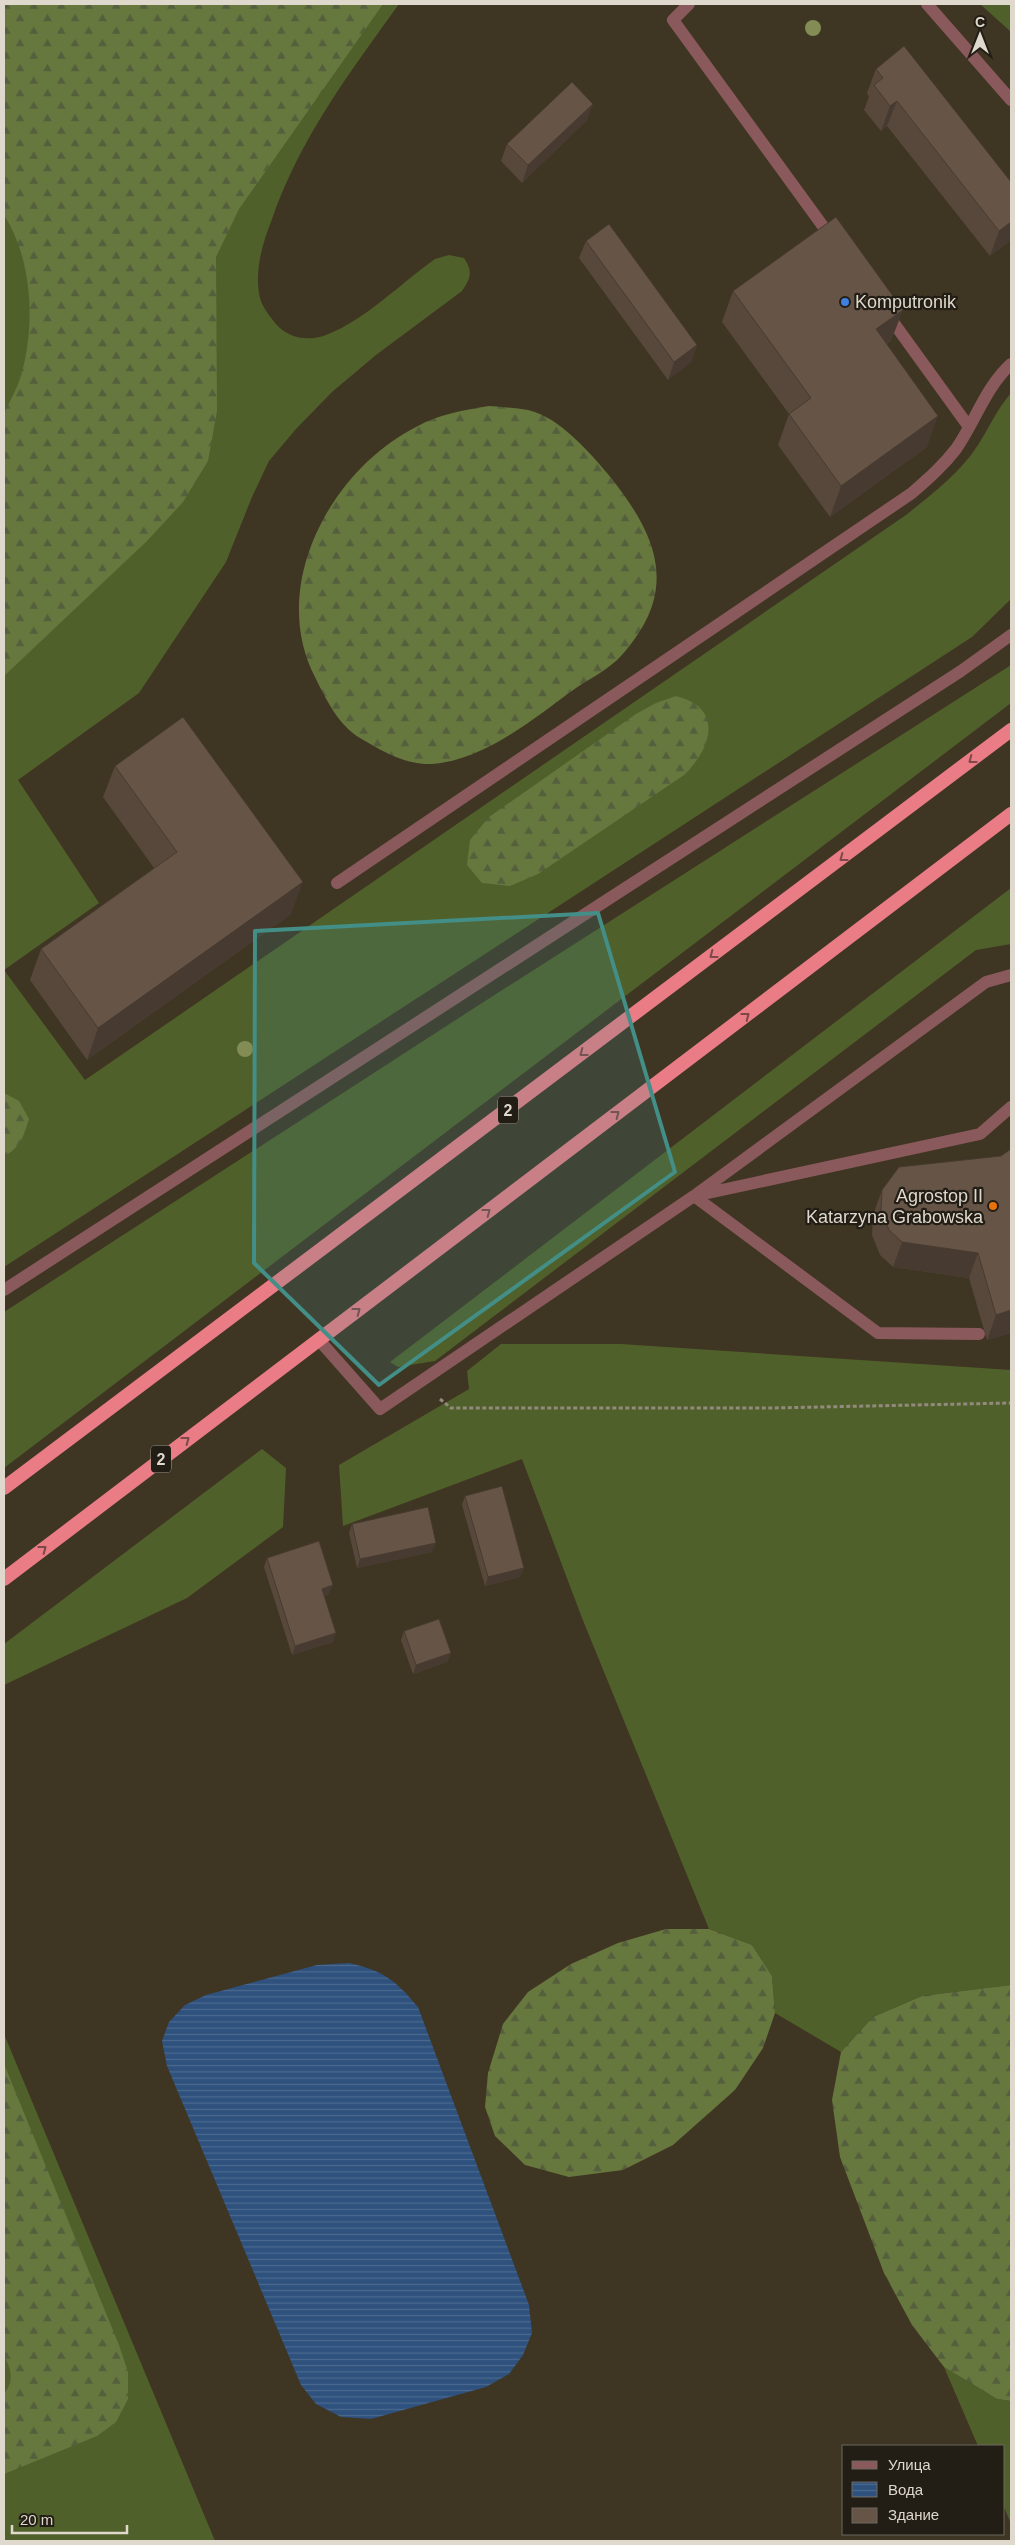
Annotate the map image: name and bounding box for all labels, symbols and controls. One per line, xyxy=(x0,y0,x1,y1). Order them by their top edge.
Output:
north arrow xyxy=(955,10,1005,60)
text: С xyxy=(975,14,985,30)
place label: Komputronik xyxy=(855,292,957,312)
marker: Komputronik xyxy=(839,296,851,308)
one-way arrow xyxy=(969,754,978,762)
one-way arrow xyxy=(840,852,849,860)
one-way arrow xyxy=(710,950,719,958)
one-way arrow xyxy=(740,1013,749,1021)
one-way arrow xyxy=(579,1047,589,1056)
road number: 2 xyxy=(498,1096,518,1124)
one-way arrow xyxy=(610,1111,620,1120)
place label: Agrostop II Katarzyna Grabowska xyxy=(806,1186,984,1227)
marker: Agrostop II Katarzyna Grabowska xyxy=(987,1200,999,1212)
one-way arrow xyxy=(481,1209,491,1218)
one-way arrow xyxy=(351,1308,360,1316)
one-way arrow xyxy=(180,1438,189,1446)
road number: 2 xyxy=(151,1446,171,1472)
one-way arrow xyxy=(37,1546,47,1555)
legend xyxy=(842,2445,1005,2535)
text: Улица xyxy=(888,2456,931,2473)
text: Вода xyxy=(888,2481,924,2498)
scale bar xyxy=(12,2502,128,2534)
text: Здание xyxy=(888,2506,939,2523)
text: 20 m xyxy=(20,2511,53,2528)

